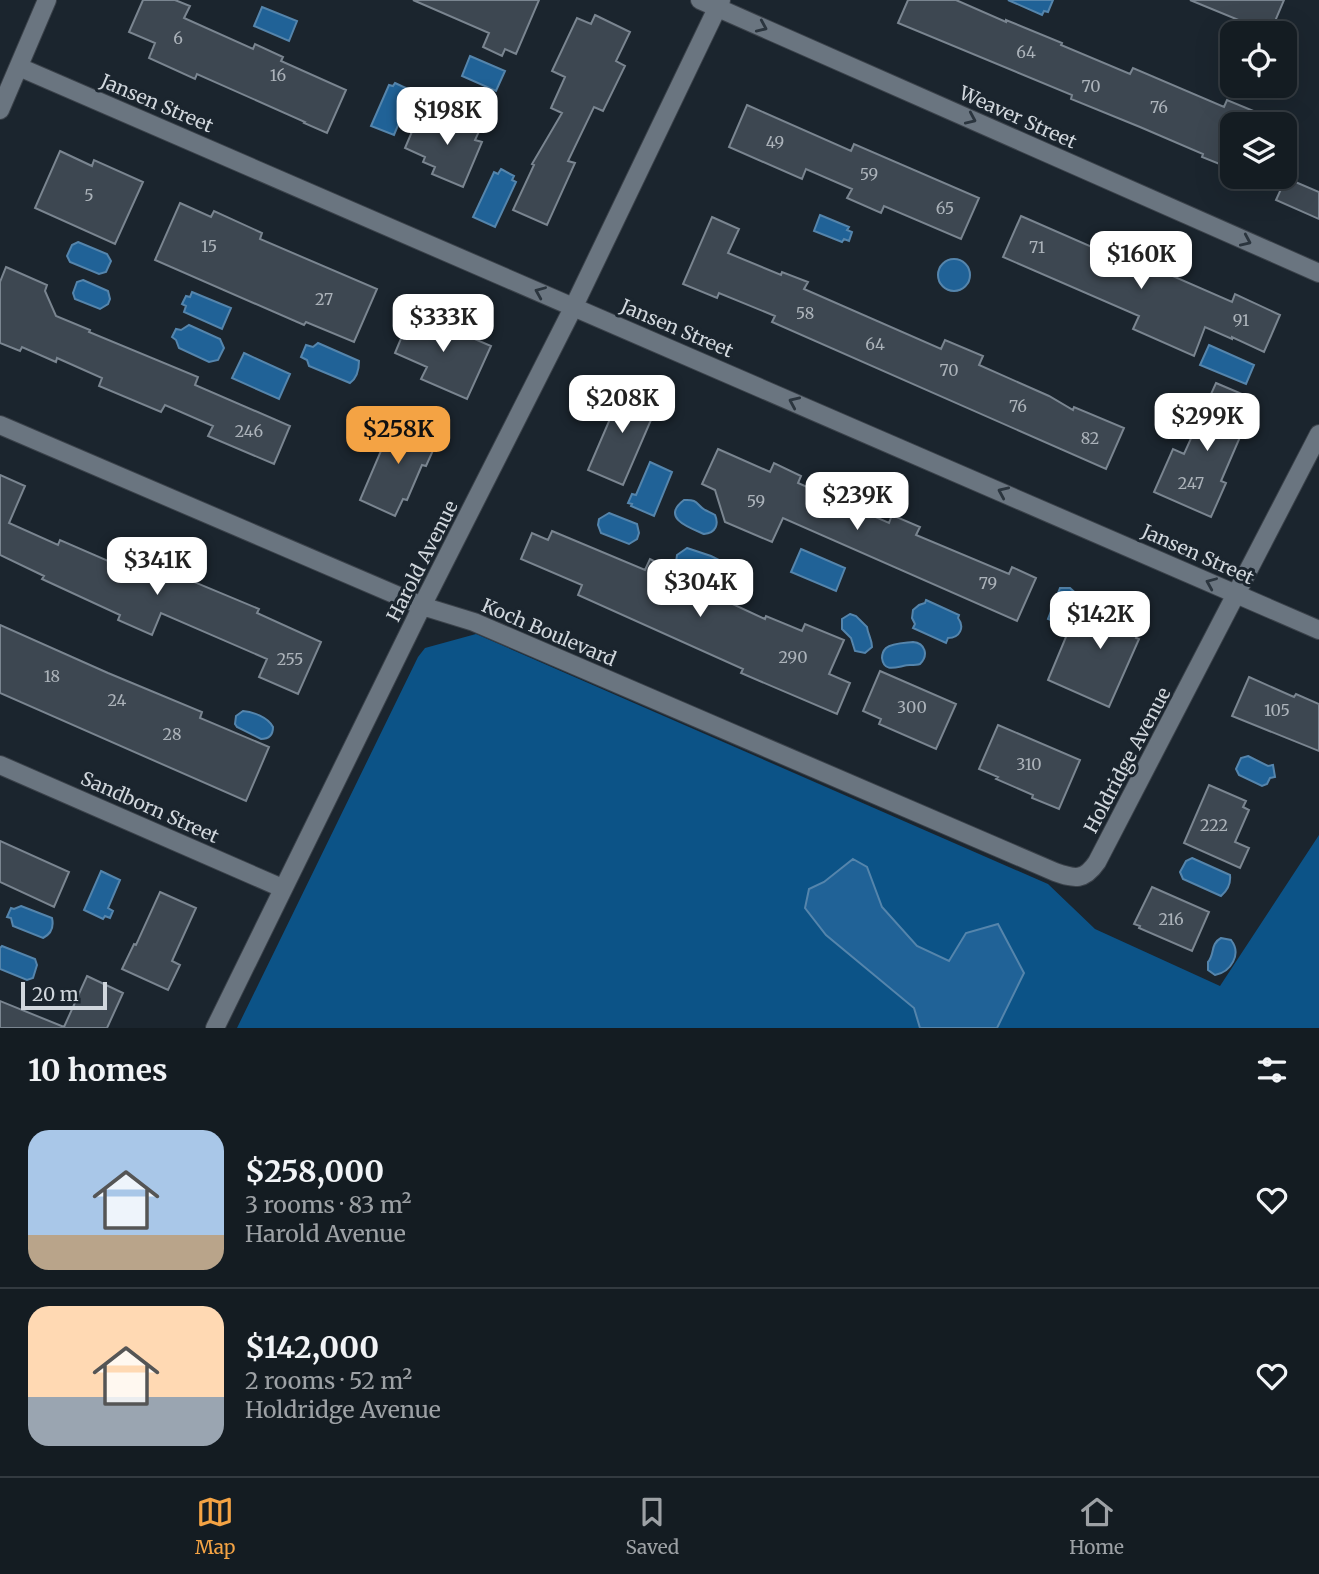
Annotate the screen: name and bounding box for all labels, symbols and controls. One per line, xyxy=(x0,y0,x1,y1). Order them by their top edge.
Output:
one-way arrow xyxy=(755,19,768,33)
map controls xyxy=(1220,21,1297,189)
button: locate xyxy=(1220,21,1297,98)
house number: 6 xyxy=(173,28,183,48)
house number: 64 xyxy=(1016,42,1036,62)
house number: 16 xyxy=(270,65,286,85)
street label: Jansen Street xyxy=(96,68,217,138)
house number: 70 xyxy=(1082,76,1101,96)
street label: Weaver Street xyxy=(955,80,1081,154)
pin: $198K xyxy=(398,88,496,147)
text: $198K xyxy=(413,95,481,124)
house number: 76 xyxy=(1150,97,1168,117)
one-way arrow xyxy=(963,111,976,125)
button: layers xyxy=(1220,112,1297,189)
house number: 49 xyxy=(766,132,784,152)
house number: 59 xyxy=(860,164,878,184)
house number: 5 xyxy=(84,185,94,205)
house number: 65 xyxy=(936,198,954,218)
pin: $160K xyxy=(1092,232,1190,291)
one-way arrow xyxy=(1239,233,1251,247)
house number: 15 xyxy=(201,236,217,256)
house number: 71 xyxy=(1029,237,1045,257)
text: $160K xyxy=(1106,239,1176,268)
one-way arrow xyxy=(535,286,548,300)
house number: 27 xyxy=(315,289,333,309)
street label: Jansen Street xyxy=(616,293,737,363)
pin: $333K xyxy=(394,294,492,354)
text: $333K xyxy=(409,302,477,331)
house number: 58 xyxy=(796,303,814,323)
house number: 91 xyxy=(1233,310,1249,330)
house number: 64 xyxy=(865,334,885,354)
house number: 70 xyxy=(940,360,959,380)
pin: $208K xyxy=(573,376,671,435)
text: $208K xyxy=(585,383,659,412)
pin: $299K xyxy=(1158,393,1256,453)
one-way arrow xyxy=(789,396,801,410)
house number: 76 xyxy=(1009,396,1027,416)
text: $299K xyxy=(1171,401,1243,430)
pin: $258K xyxy=(349,406,447,466)
text: $258K xyxy=(362,414,434,443)
house number: 246 xyxy=(235,421,264,441)
house number: 82 xyxy=(1081,428,1099,448)
pin: $239K xyxy=(808,472,906,532)
house number: 247 xyxy=(1178,473,1204,493)
text: $239K xyxy=(822,480,892,509)
one-way arrow xyxy=(998,487,1010,501)
house number: 59 xyxy=(747,491,765,511)
street label: Harold Avenue xyxy=(381,496,463,626)
street label: Jansen Street xyxy=(1137,518,1258,590)
pin: $341K xyxy=(108,538,206,597)
text: $341K xyxy=(123,545,191,574)
pin: $304K xyxy=(651,560,749,619)
text: $304K xyxy=(663,567,737,596)
house number: 79 xyxy=(979,573,997,593)
one-way arrow xyxy=(1206,577,1219,591)
pin: $142K xyxy=(1051,592,1149,651)
street label: Koch Boulevard xyxy=(478,593,620,671)
text: $142K xyxy=(1066,599,1134,628)
house number: 290 xyxy=(778,647,808,667)
house number: 255 xyxy=(277,649,303,669)
house number: 18 xyxy=(44,666,60,686)
street label: Holdridge Avenue xyxy=(1078,683,1176,837)
house number: 24 xyxy=(108,690,127,710)
house number: 300 xyxy=(897,697,927,717)
house number: 105 xyxy=(1264,700,1290,720)
house number: 28 xyxy=(163,724,181,744)
house number: 310 xyxy=(1016,754,1042,774)
street label: Sandborn Street xyxy=(77,766,223,848)
house number: 222 xyxy=(1200,815,1228,835)
house number: 216 xyxy=(1158,909,1184,929)
scale bar xyxy=(21,979,107,1011)
text: 20 m xyxy=(32,982,79,1006)
text: 10 homes xyxy=(28,1051,168,1089)
icon: filters xyxy=(1253,1051,1291,1089)
text: $258,000 xyxy=(245,1152,384,1190)
icon: home xyxy=(84,1158,168,1242)
icon: heart xyxy=(1253,1181,1291,1219)
text: 3 rooms · 83 m² xyxy=(245,1190,411,1219)
text: Harold Avenue xyxy=(245,1219,406,1248)
text: $142,000 xyxy=(245,1328,379,1366)
icon: home xyxy=(84,1334,168,1418)
icon: heart xyxy=(1253,1357,1291,1395)
text: 2 rooms · 52 m² xyxy=(245,1366,412,1395)
text: Holdridge Avenue xyxy=(245,1395,441,1424)
tab: Map xyxy=(195,1493,235,1559)
tab: Saved xyxy=(625,1493,679,1559)
tab: Home xyxy=(1069,1493,1124,1559)

